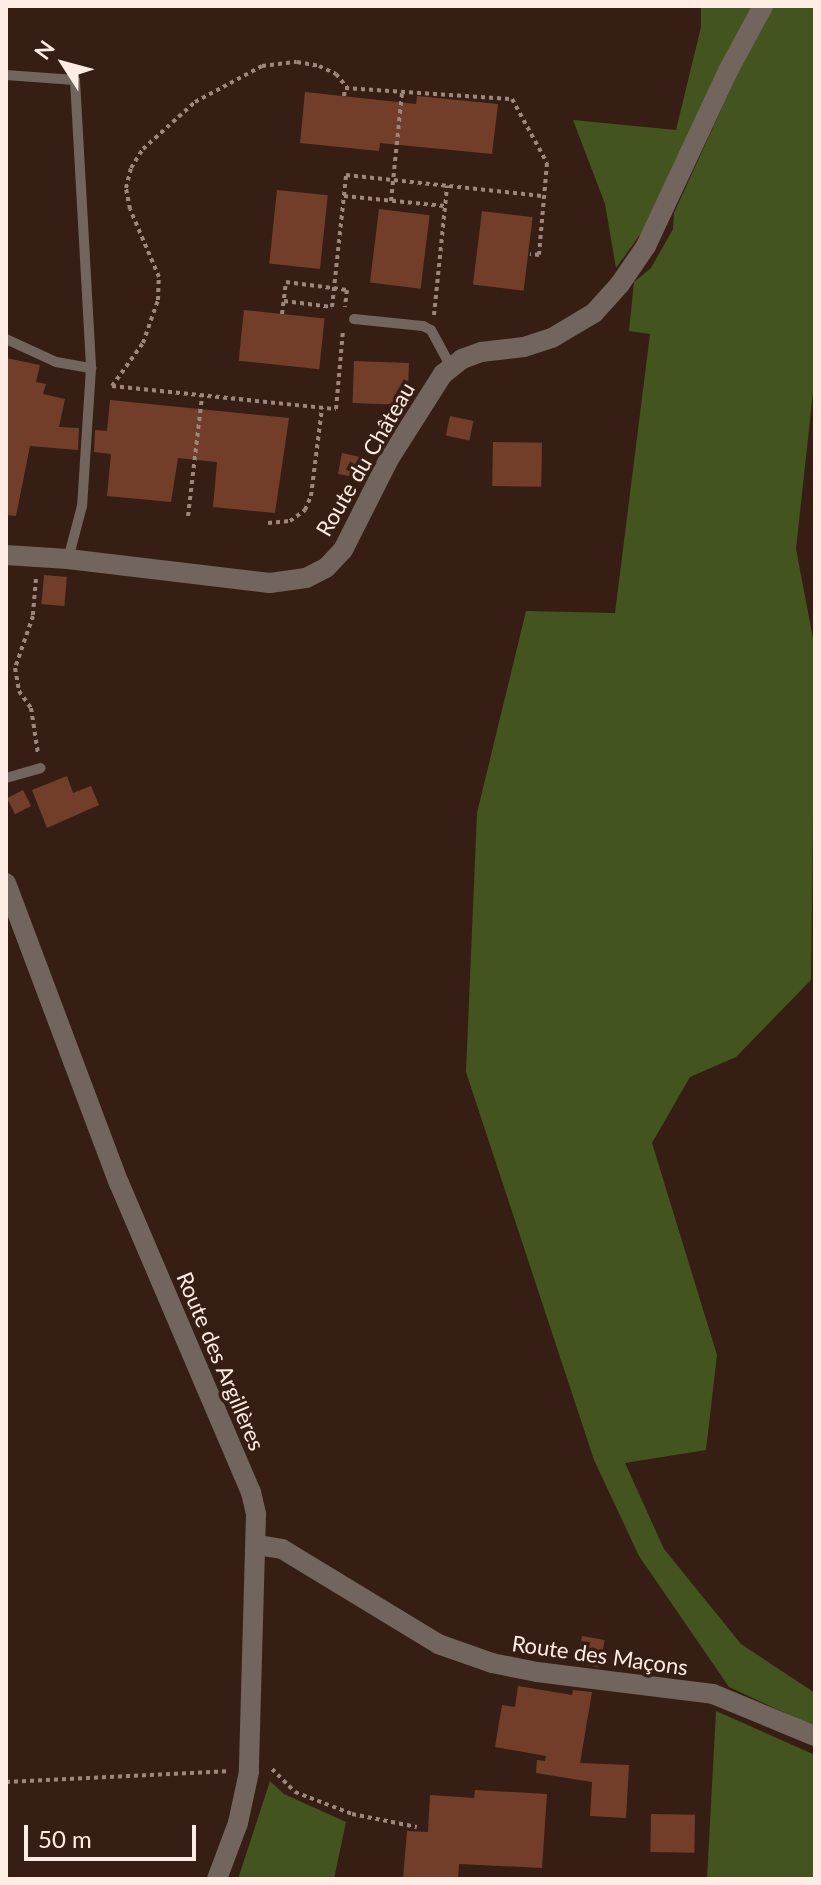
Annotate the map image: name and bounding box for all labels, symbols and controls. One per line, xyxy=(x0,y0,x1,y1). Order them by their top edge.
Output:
north arrow xyxy=(24,24,104,104)
text: N xyxy=(28,35,60,64)
street label: Route du Château xyxy=(310,377,420,541)
street label: Route des Argillères xyxy=(171,1267,271,1455)
street label: Route des Maçons xyxy=(510,1630,690,1680)
scale bar xyxy=(28,1809,200,1859)
text: 50 m xyxy=(38,1824,92,1853)

